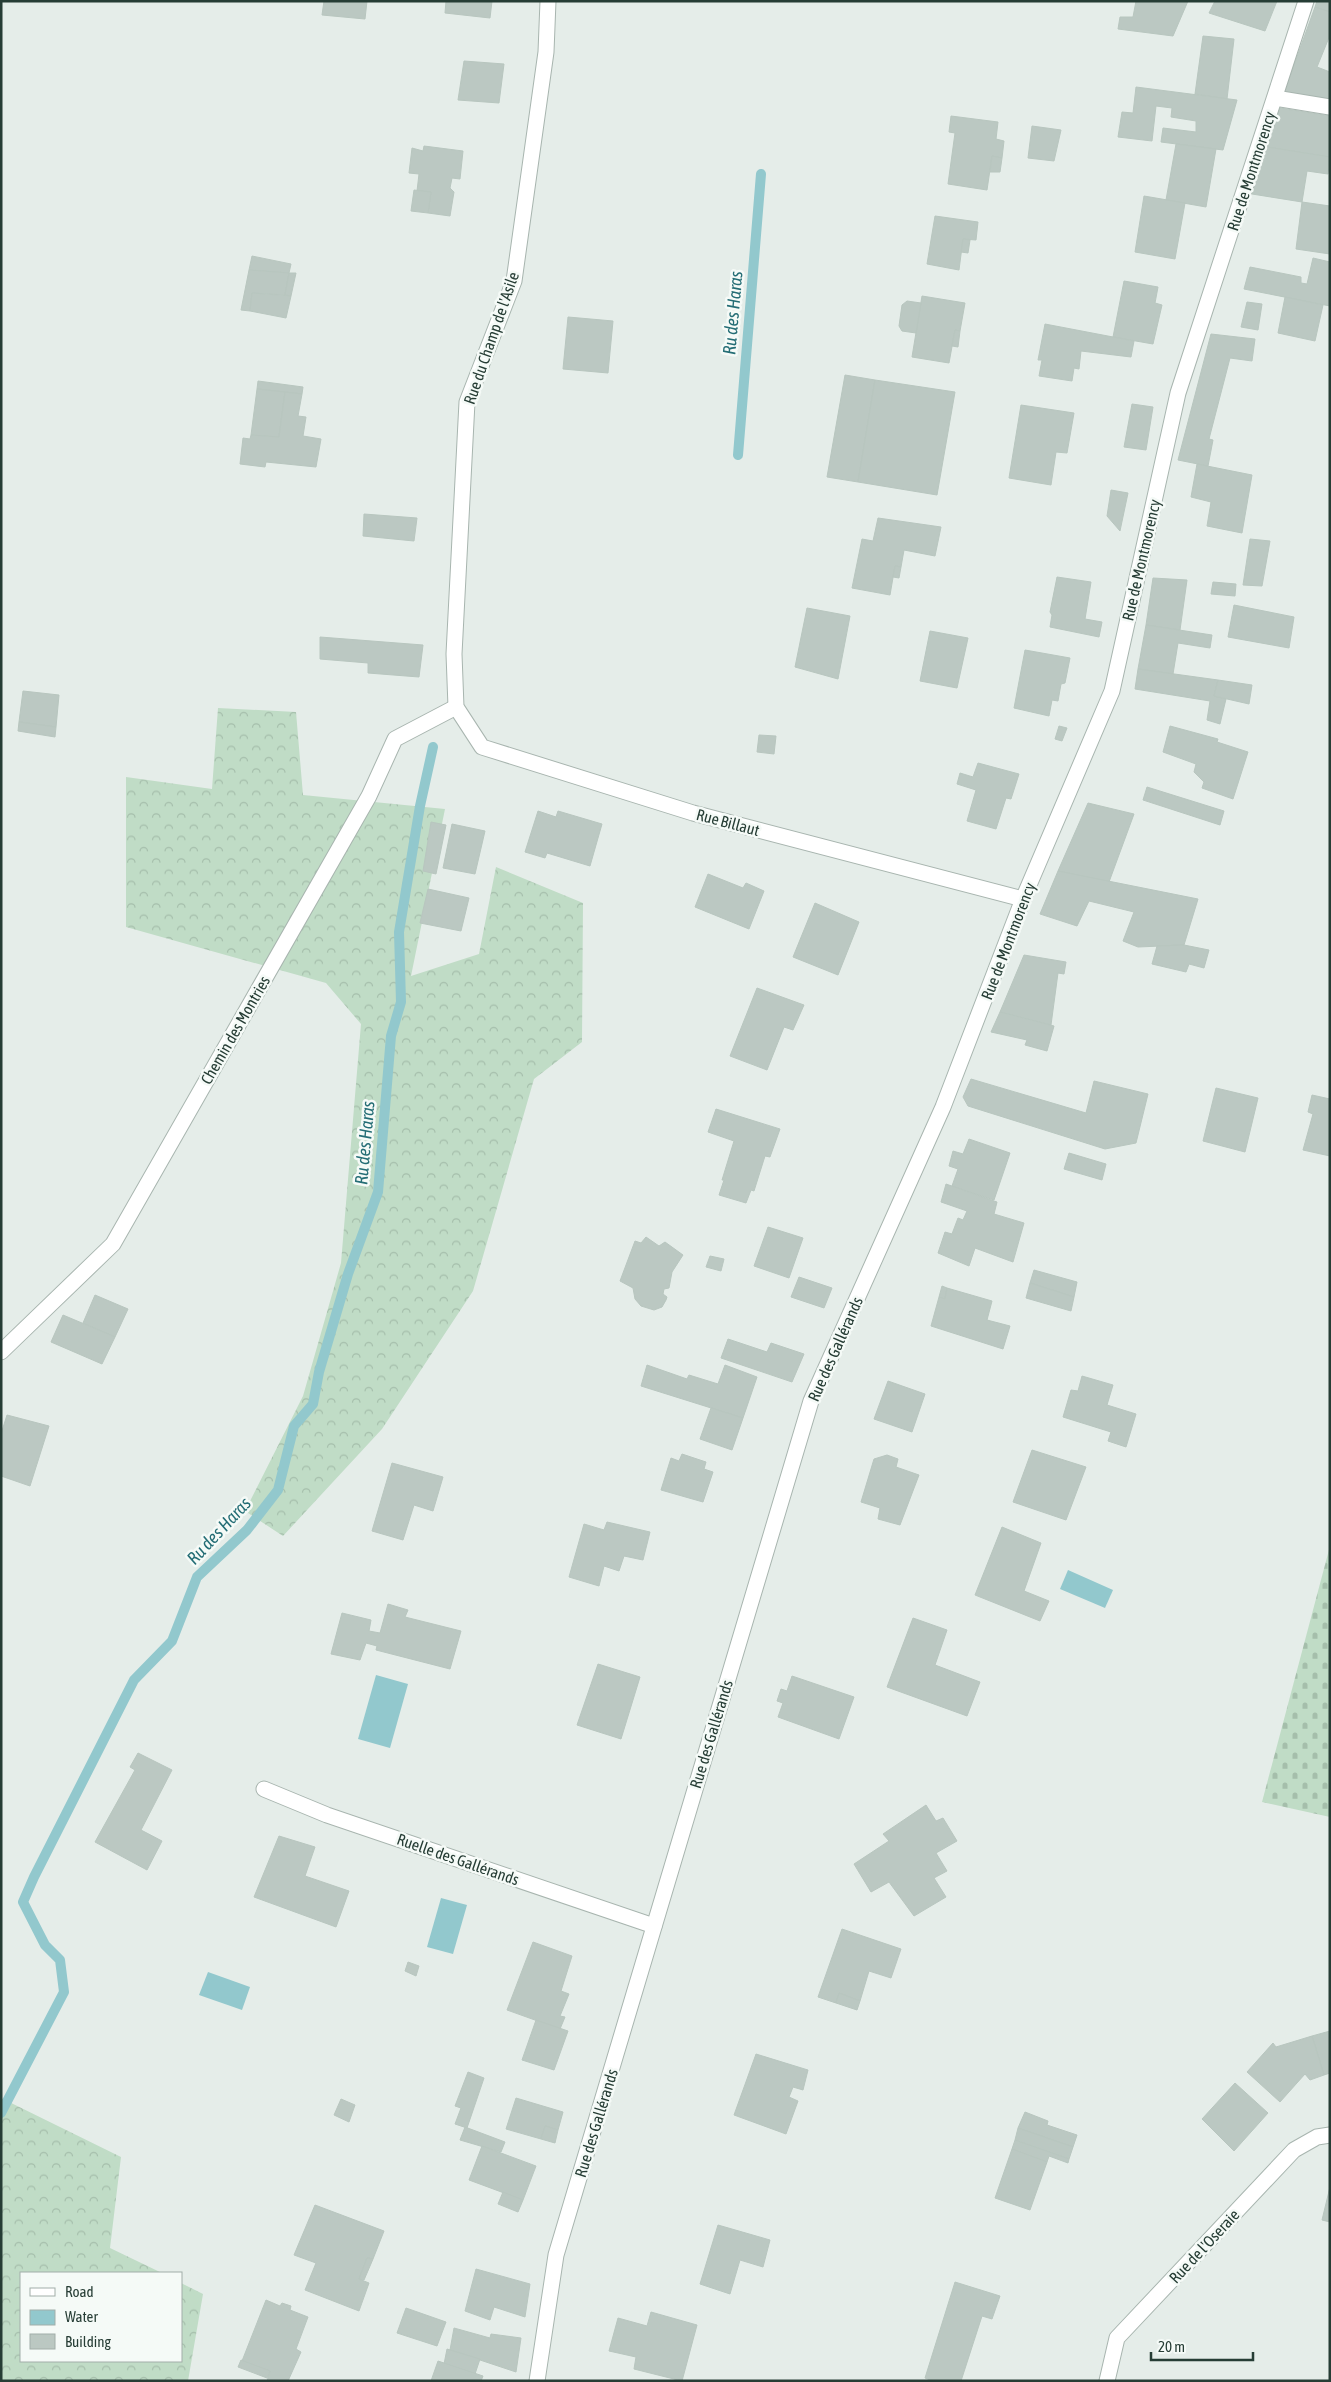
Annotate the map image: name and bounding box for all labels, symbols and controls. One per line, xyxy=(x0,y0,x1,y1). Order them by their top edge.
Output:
street label: Rue de Montmorency xyxy=(1223,109,1280,233)
street label: Rue du Champ de l'Asile xyxy=(460,269,523,407)
water label: Ru des Haras xyxy=(718,270,747,356)
street label: Rue de Montmorency xyxy=(1118,497,1165,623)
street label: Rue Billaut xyxy=(694,805,762,839)
street label: Rue de Montmorency xyxy=(977,879,1040,1003)
street label: Chemin des Montries xyxy=(197,972,273,1087)
water label: Ru des Haras xyxy=(350,1100,379,1186)
street label: Rue des Gallérands xyxy=(804,1294,866,1404)
water label: Ru des Haras xyxy=(182,1493,255,1569)
street label: Rue des Gallérands xyxy=(686,1677,736,1790)
street label: Ruelle des Gallérands xyxy=(395,1830,522,1888)
street label: Rue des Gallérands xyxy=(571,2066,621,2179)
street label: Rue de l'Oseraie xyxy=(1165,2205,1243,2287)
legend xyxy=(20,2272,182,2362)
text: Road xyxy=(65,2283,94,2300)
text: Water xyxy=(65,2308,98,2325)
scale bar xyxy=(1151,2330,1254,2362)
text: Building xyxy=(65,2333,111,2350)
text: 20 m xyxy=(1158,2338,1185,2355)

